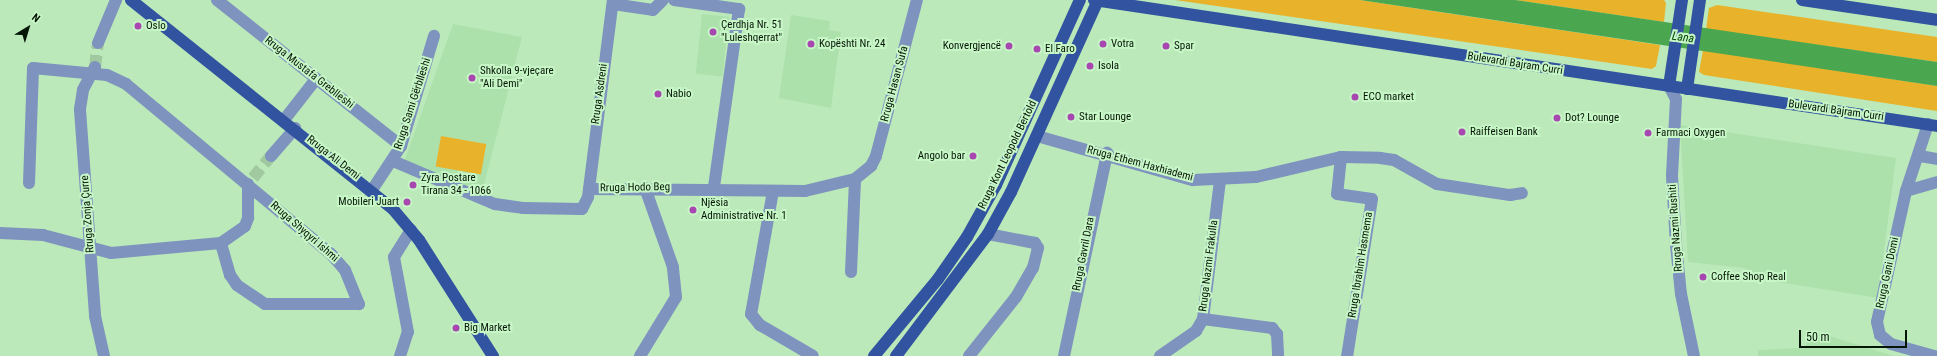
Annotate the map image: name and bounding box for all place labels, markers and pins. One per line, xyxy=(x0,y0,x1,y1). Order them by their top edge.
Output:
place label: Oslo xyxy=(146,19,166,33)
place label: Çerdhja Nr. 51 "Luleshqerrat" xyxy=(721,19,782,45)
marker: Oslo xyxy=(133,21,143,31)
marker: Çerdhja Nr. 51 "Luleshqerrat" xyxy=(708,27,718,37)
place label: Kopështi Nr. 24 xyxy=(819,37,885,51)
place label: Votra xyxy=(1111,37,1134,51)
marker: Kopështi Nr. 24 xyxy=(806,39,816,49)
place label: Konvergjencë xyxy=(943,39,1001,53)
marker: Votra xyxy=(1098,39,1108,49)
place label: Spar xyxy=(1174,39,1194,53)
marker: Konvergjencë xyxy=(1004,41,1014,51)
marker: Spar xyxy=(1161,41,1171,51)
place label: El Faro xyxy=(1045,42,1075,56)
marker: El Faro xyxy=(1032,44,1042,54)
place label: Isola xyxy=(1098,59,1119,73)
marker: Isola xyxy=(1085,61,1095,71)
place label: Shkolla 9-vjeçare "Ali Demi" xyxy=(480,65,554,91)
marker: Shkolla 9-vjeçare "Ali Demi" xyxy=(467,73,477,83)
place label: Nabio xyxy=(666,87,692,101)
marker: Nabio xyxy=(653,89,663,99)
place label: ECO market xyxy=(1363,90,1414,104)
marker: ECO market xyxy=(1350,92,1360,102)
place label: Star Lounge xyxy=(1079,110,1131,124)
place label: Dot? Lounge xyxy=(1565,111,1619,125)
marker: Star Lounge xyxy=(1066,112,1076,122)
marker: Dot? Lounge xyxy=(1552,113,1562,123)
place label: Raiffeisen Bank xyxy=(1470,125,1538,139)
place label: Farmaci Oxygen xyxy=(1656,126,1725,140)
marker: Raiffeisen Bank xyxy=(1457,127,1467,137)
marker: Farmaci Oxygen xyxy=(1643,128,1653,138)
place label: Angolo bar xyxy=(918,149,965,163)
marker: Angolo bar xyxy=(968,151,978,161)
place label: Zyra Postare Tirana 34 - 1066 xyxy=(421,172,491,198)
marker: Zyra Postare Tirana 34 - 1066 xyxy=(408,180,418,190)
place label: Mobileri Juart xyxy=(338,195,399,209)
marker: Mobileri Juart xyxy=(402,197,412,207)
place label: Njësia Administrative Nr. 1 xyxy=(701,197,787,223)
marker: Njësia Administrative Nr. 1 xyxy=(688,205,698,215)
place label: Coffee Shop Real xyxy=(1711,270,1786,284)
marker: Coffee Shop Real xyxy=(1698,272,1708,282)
place label: Big Market xyxy=(464,321,511,335)
marker: Big Market xyxy=(451,323,461,333)

